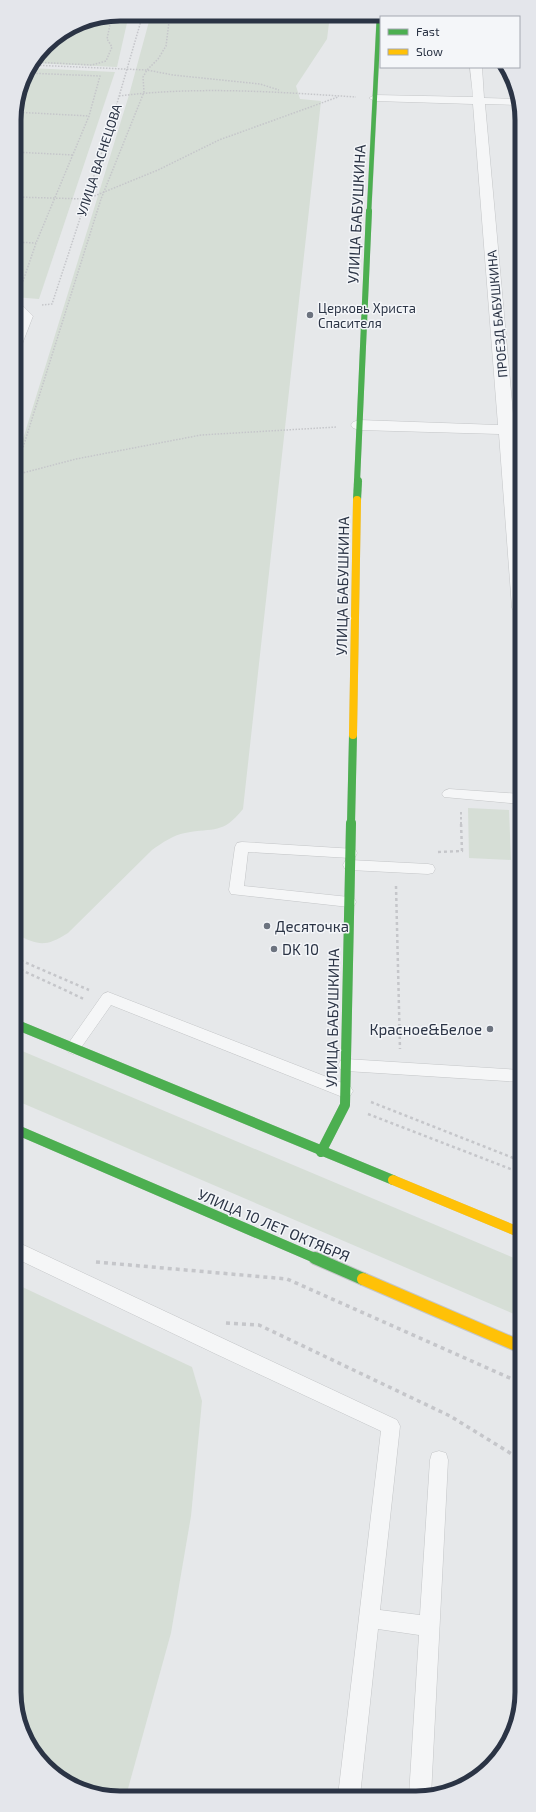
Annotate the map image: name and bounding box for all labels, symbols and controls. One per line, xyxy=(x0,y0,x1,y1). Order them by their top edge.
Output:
legend xyxy=(380,16,520,68)
text: Fast xyxy=(416,24,440,38)
text: Slow xyxy=(416,44,443,58)
street label: УЛИЦА ВАСНЕЦОВА xyxy=(73,102,125,218)
street label: УЛИЦА БАБУШКИНА xyxy=(343,143,369,284)
street label: ПРОЕЗД БАБУШКИНА xyxy=(483,250,511,378)
place label: Церковь Христа Спасителя xyxy=(318,300,416,331)
marker: Церковь Христа Спасителя xyxy=(305,310,315,320)
street label: УЛИЦА БАБУШКИНА xyxy=(332,516,352,656)
place label: Десяточка xyxy=(275,917,349,935)
marker: Десяточка xyxy=(262,921,272,931)
place label: DK 10 xyxy=(282,940,319,958)
marker: DK 10 xyxy=(269,944,279,954)
street label: УЛИЦА БАБУШКИНА xyxy=(322,948,342,1088)
place label: Красное&Белое xyxy=(369,1020,482,1038)
marker: Красное&Белое xyxy=(485,1024,495,1034)
street label: УЛИЦА 10 ЛЕТ ОКТЯБРЯ xyxy=(195,1185,353,1265)

